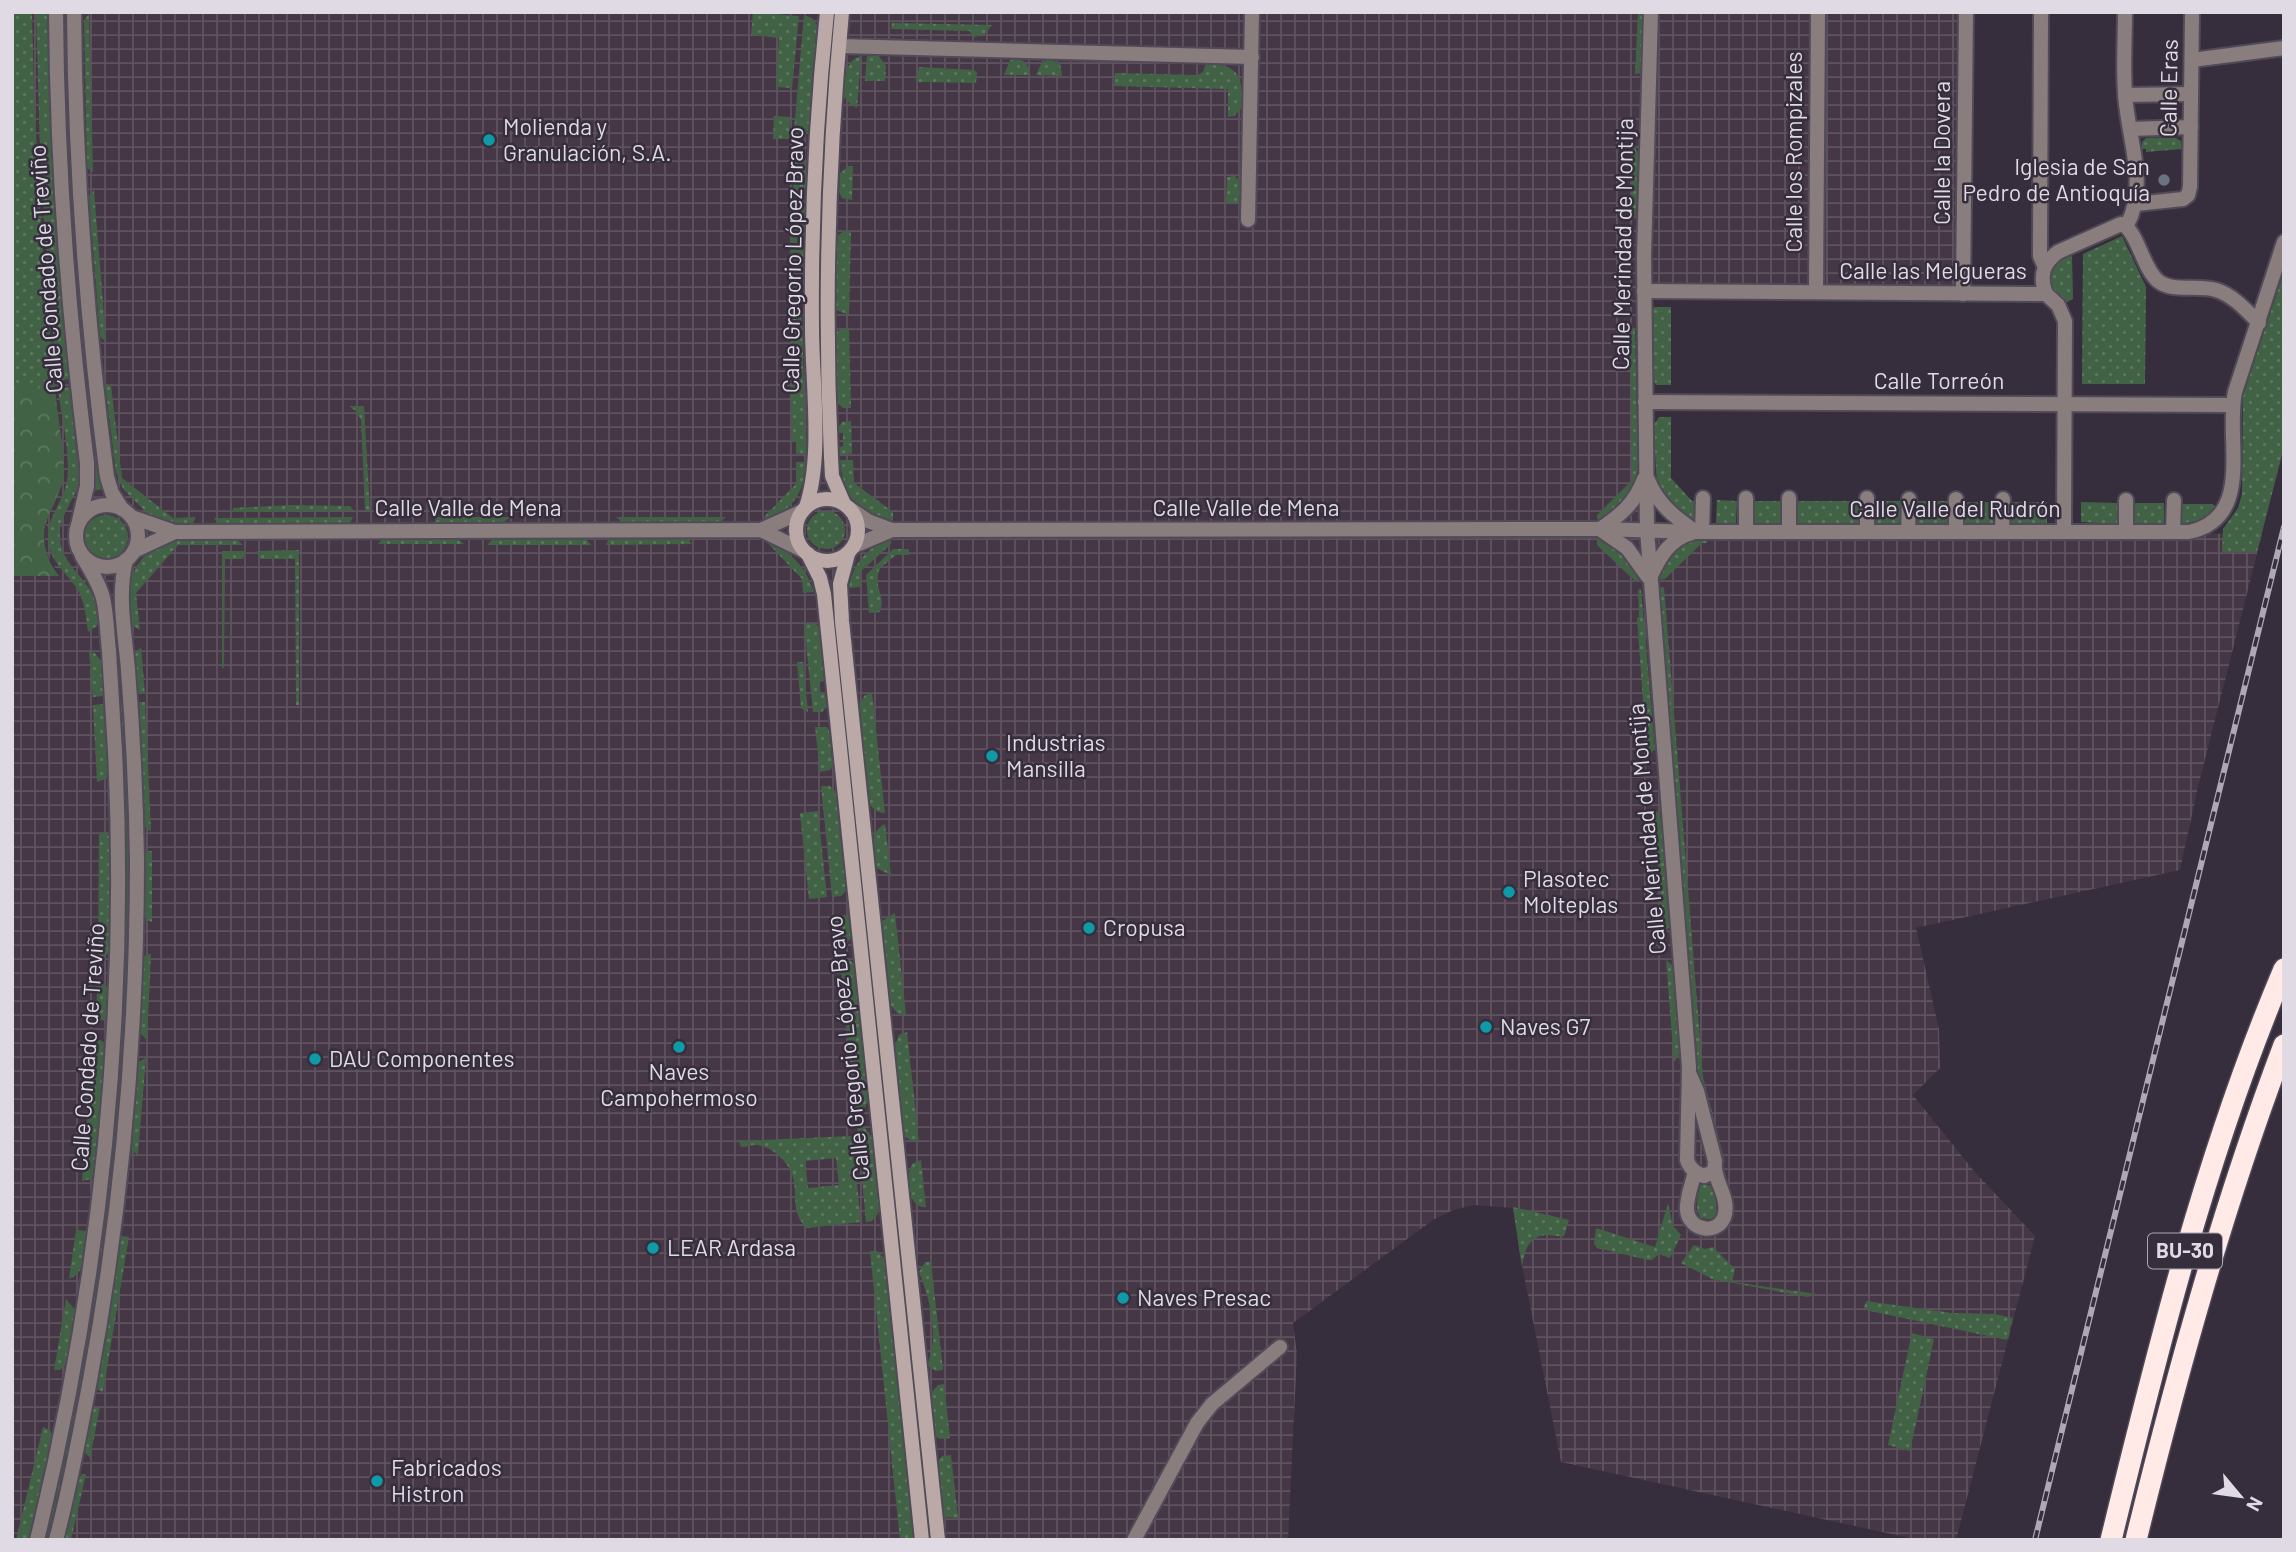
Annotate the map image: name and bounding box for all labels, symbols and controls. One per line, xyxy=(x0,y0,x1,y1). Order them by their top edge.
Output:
street label: Calle Eras xyxy=(2153,39,2183,137)
street label: Calle los Rompizales xyxy=(1779,52,1807,253)
street label: Calle la Dovera xyxy=(1927,81,1955,225)
place label: Molienda y Granulación, S.A. xyxy=(503,112,672,166)
street label: Calle Merindad de Montija xyxy=(1606,118,1638,370)
street label: Calle Gregorio López Bravo xyxy=(776,127,808,393)
marker: Molienda y Granulación, S.A. xyxy=(481,132,497,148)
street label: Calle Condado de Treviño xyxy=(22,144,68,394)
place label: Iglesia de San Pedro de Antioquía xyxy=(1962,152,2150,206)
marker: Iglesia de San Pedro de Antioquía xyxy=(2156,172,2172,188)
street label: Calle las Melgueras xyxy=(1839,256,2027,284)
street label: Calle Torreón xyxy=(1874,366,2004,394)
street label: Calle Valle de Mena xyxy=(375,493,561,521)
street label: Calle Valle de Mena xyxy=(1153,493,1339,521)
street label: Calle Valle del Rudrón xyxy=(1849,494,2061,522)
street label: Calle Merindad de Montija xyxy=(1621,702,1671,956)
place label: Industrias Mansilla xyxy=(1006,728,1106,782)
marker: Industrias Mansilla xyxy=(984,748,1000,764)
place label: Plasotec Molteplas xyxy=(1523,864,1618,918)
marker: Plasotec Molteplas xyxy=(1501,884,1517,900)
place label: Cropusa xyxy=(1103,913,1186,941)
street label: Calle Gregorio López Bravo xyxy=(819,914,875,1182)
marker: Cropusa xyxy=(1081,920,1097,936)
street label: Calle Condado de Treviño xyxy=(64,922,110,1172)
place label: Naves G7 xyxy=(1500,1012,1591,1040)
marker: Naves G7 xyxy=(1478,1019,1494,1035)
marker: Naves Campohermoso xyxy=(671,1039,687,1055)
place label: DAU Componentes xyxy=(329,1044,515,1072)
marker: DAU Componentes xyxy=(307,1051,323,1067)
place label: Naves Campohermoso xyxy=(600,1057,758,1111)
place label: LEAR Ardasa xyxy=(667,1233,796,1261)
road number: BU-30 xyxy=(2148,1234,2222,1268)
marker: LEAR Ardasa xyxy=(645,1240,661,1256)
place label: Naves Presac xyxy=(1137,1283,1271,1311)
marker: Naves Presac xyxy=(1115,1290,1131,1306)
place label: Fabricados Histron xyxy=(391,1453,502,1507)
north arrow xyxy=(2205,1461,2275,1531)
marker: Fabricados Histron xyxy=(369,1473,385,1489)
text: N xyxy=(2242,1493,2268,1516)

